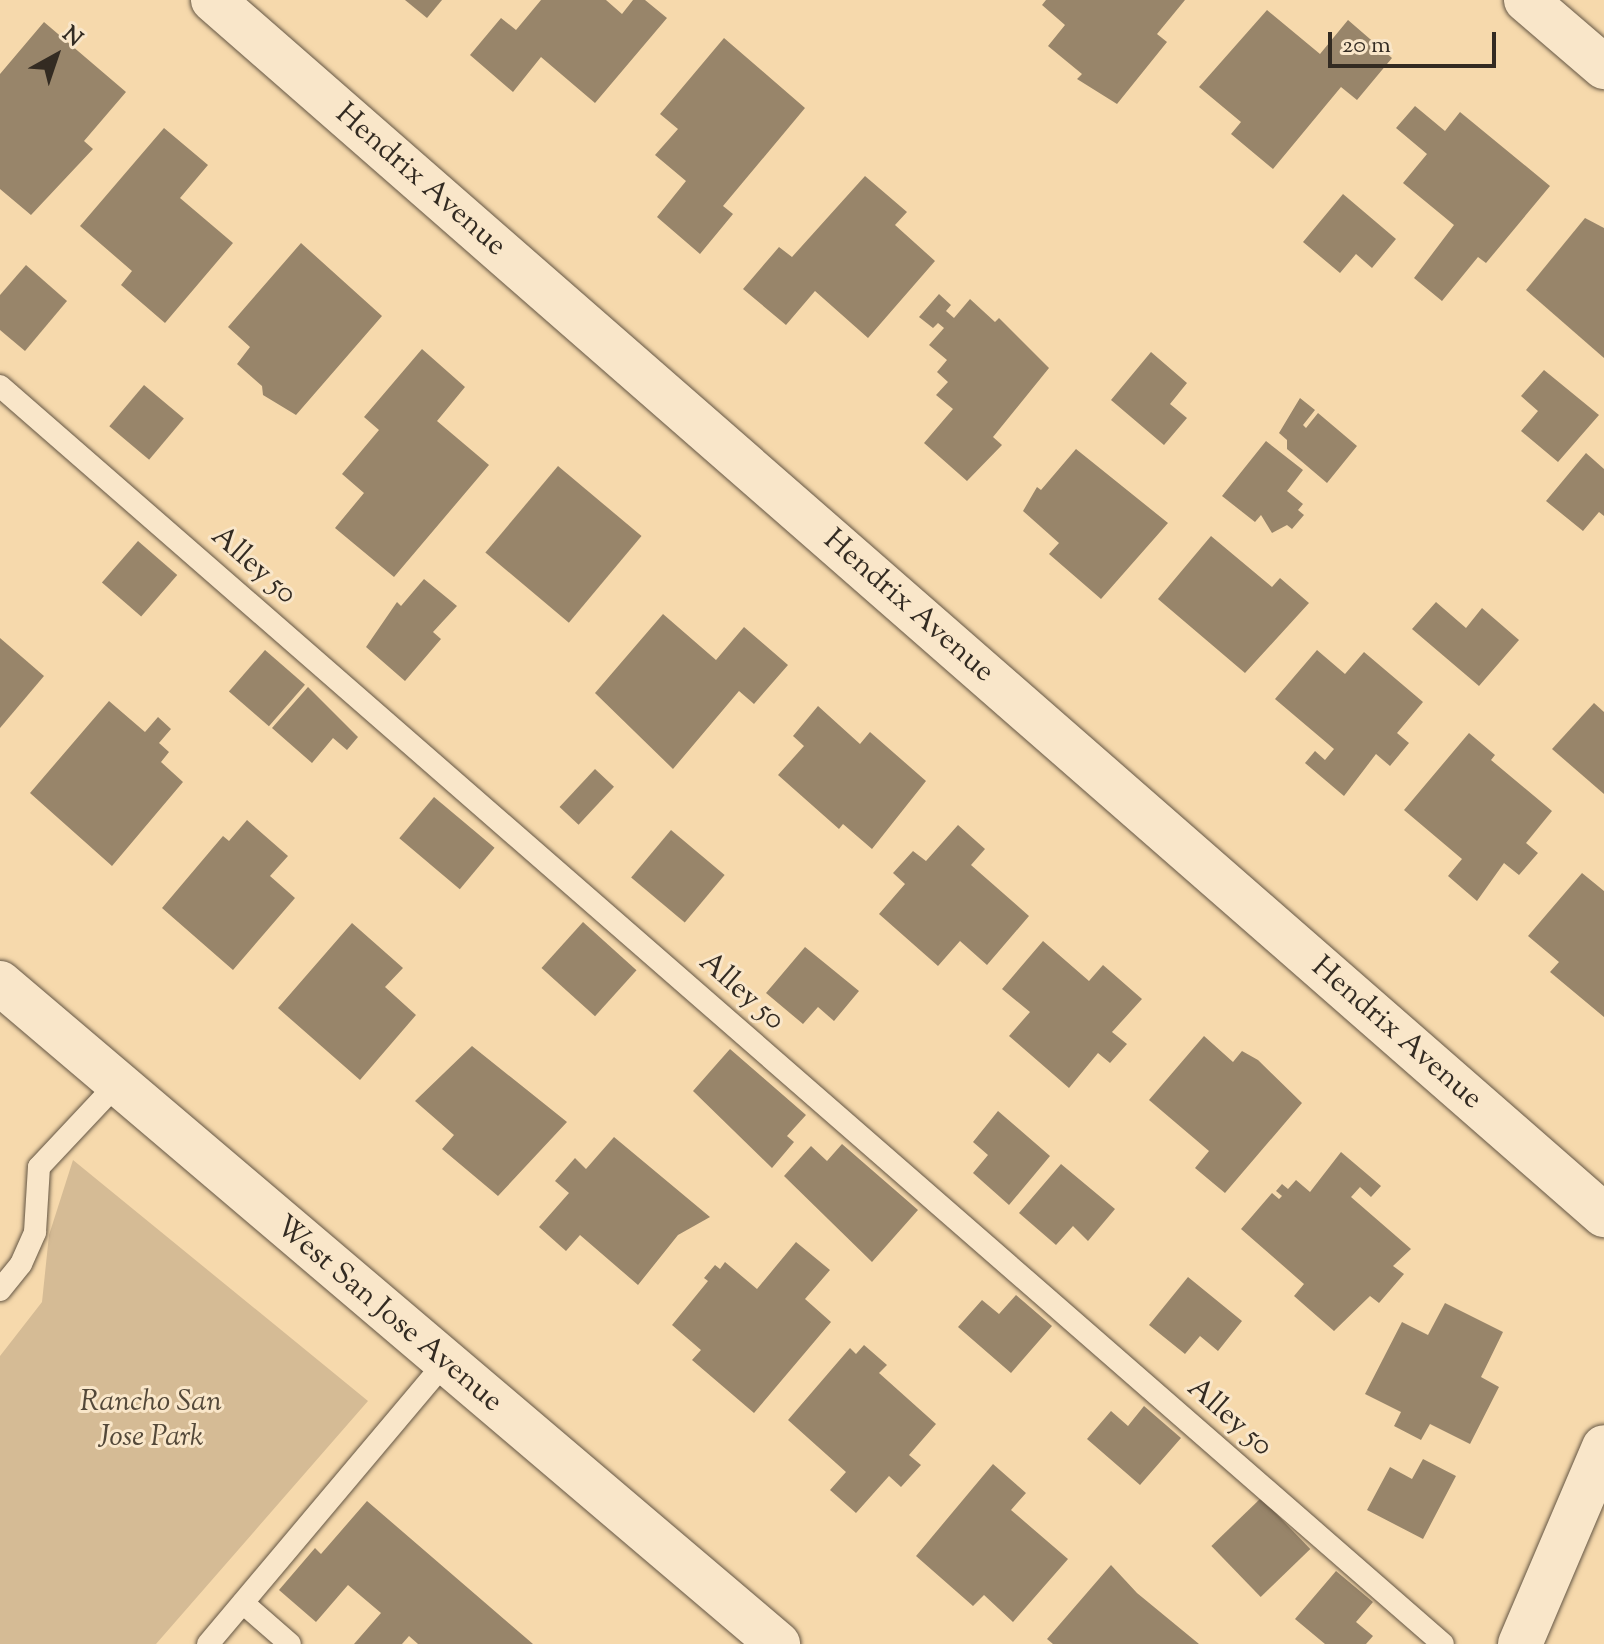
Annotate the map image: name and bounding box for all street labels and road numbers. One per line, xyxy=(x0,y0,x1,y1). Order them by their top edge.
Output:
street label: Hendrix Avenue xyxy=(327,97,513,265)
street label: Alley 50 xyxy=(203,519,303,613)
street label: Hendrix Avenue xyxy=(815,523,1001,691)
street label: Alley 50 xyxy=(691,945,791,1039)
street label: Hendrix Avenue xyxy=(1303,950,1489,1118)
street label: West San Jose Avenue xyxy=(267,1209,509,1421)
street label: Alley 50 xyxy=(1179,1371,1279,1465)

